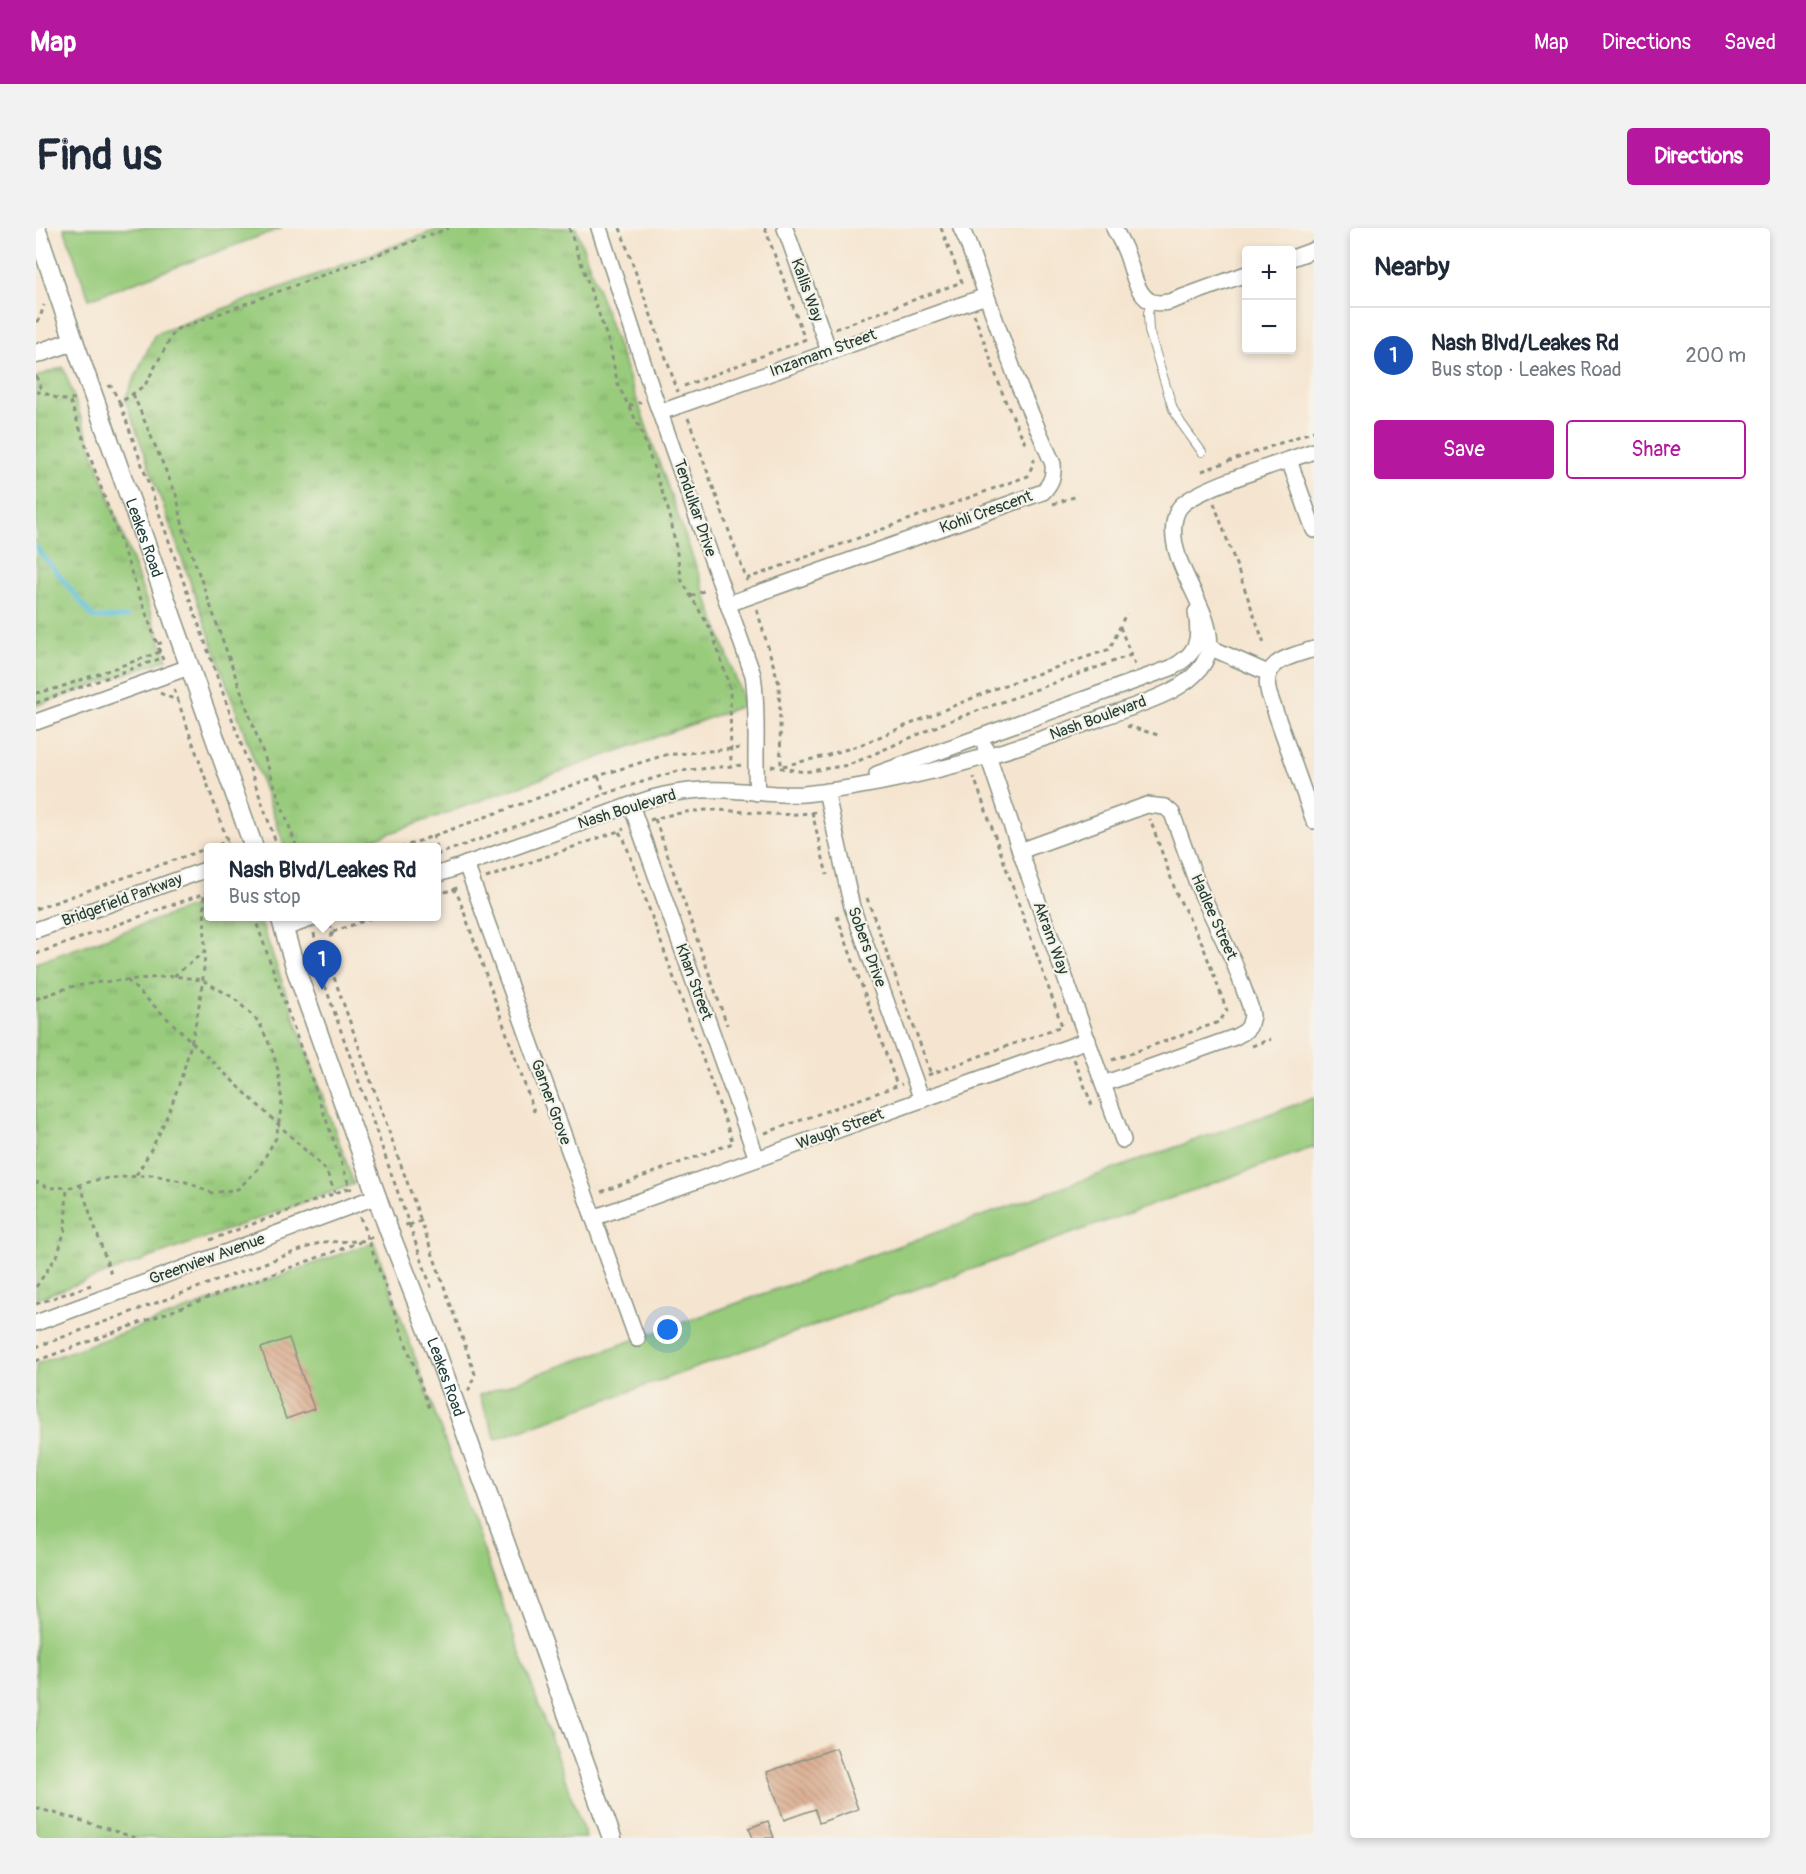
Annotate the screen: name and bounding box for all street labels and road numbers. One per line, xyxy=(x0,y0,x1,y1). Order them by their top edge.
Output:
street label: Kallis Way xyxy=(786,256,828,325)
street label: Inzamam Street xyxy=(767,324,880,382)
street label: Tendulkar Drive xyxy=(669,457,721,559)
street label: Kohli Crescent xyxy=(937,486,1036,538)
street label: Leakes Road xyxy=(121,495,167,580)
street label: Nash Boulevard xyxy=(1047,691,1149,745)
street label: Nash Boulevard xyxy=(575,785,679,833)
street label: Bridgefield Parkway xyxy=(59,869,185,931)
street label: Hadlee Street xyxy=(1186,871,1242,964)
street label: Akram Way xyxy=(1029,899,1073,977)
street label: Sobers Drive xyxy=(843,904,891,990)
street label: Khan Street xyxy=(671,941,717,1024)
street label: Garner Grove xyxy=(526,1056,576,1148)
street label: Waugh Street xyxy=(794,1104,887,1154)
street label: Greenview Avenue xyxy=(146,1229,268,1289)
street label: Leakes Road xyxy=(422,1335,469,1419)

